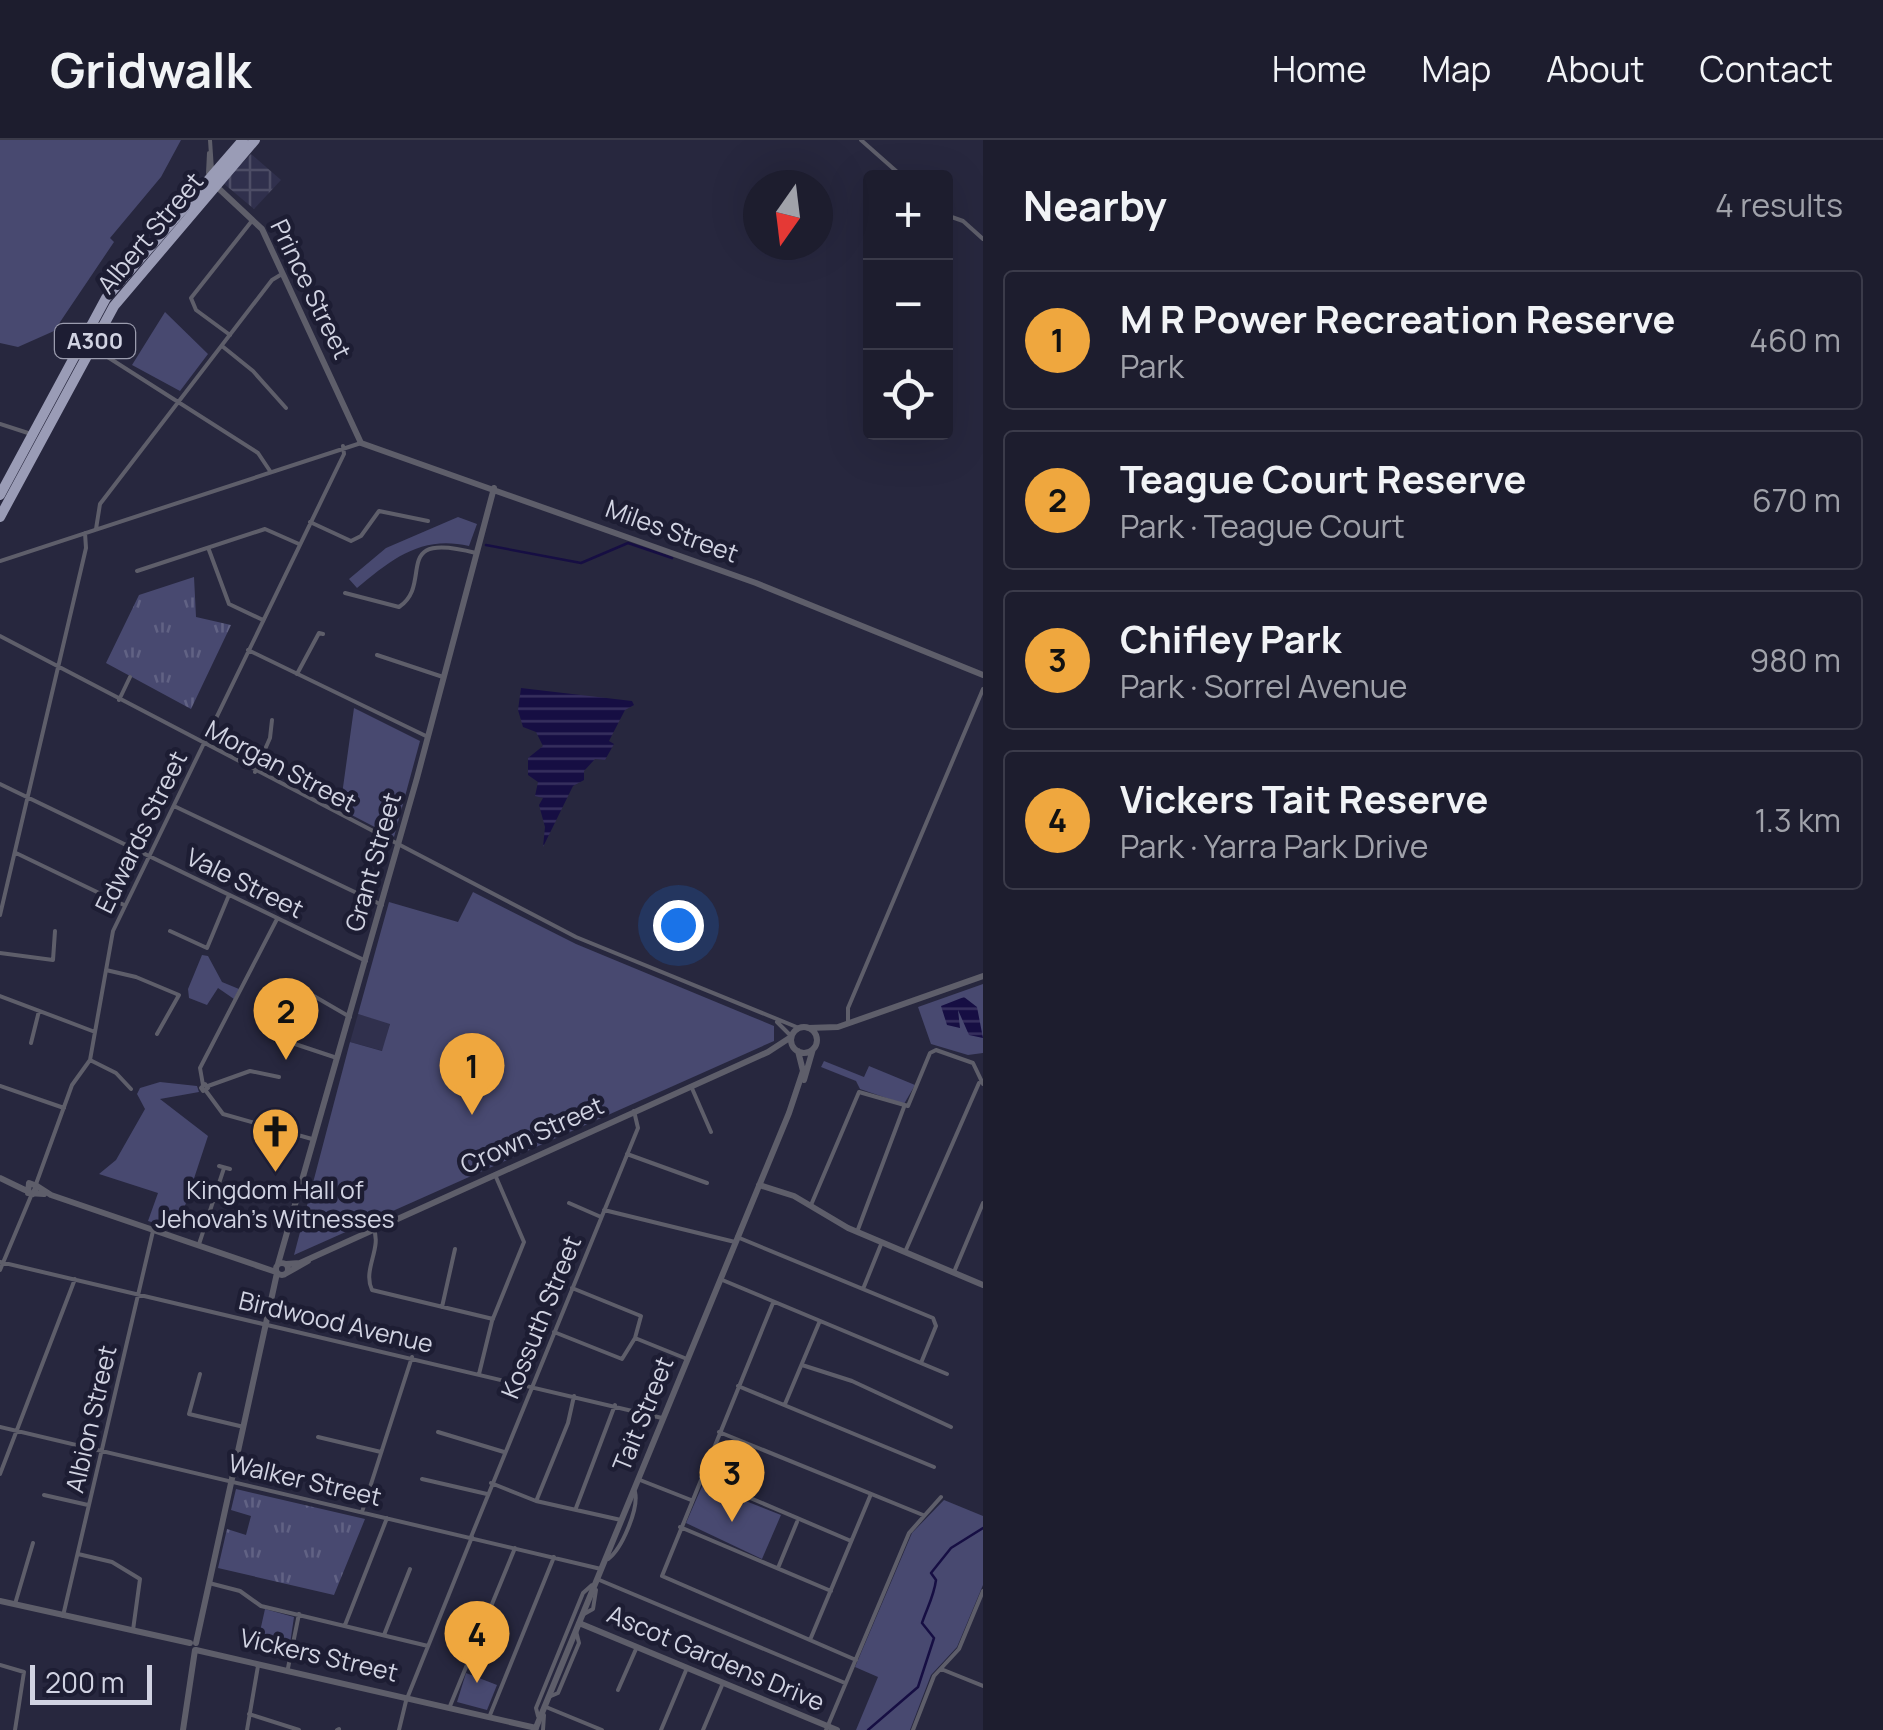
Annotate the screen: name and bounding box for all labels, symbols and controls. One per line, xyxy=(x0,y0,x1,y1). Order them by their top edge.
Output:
text: Gridwalk xyxy=(50,37,251,102)
text: Home xyxy=(1272,45,1367,93)
text: Map xyxy=(1422,45,1491,93)
text: About xyxy=(1546,45,1645,93)
text: Contact xyxy=(1700,45,1833,93)
street label: Albert Street xyxy=(88,165,211,301)
north arrow xyxy=(743,170,833,260)
map controls xyxy=(863,170,953,440)
button: + xyxy=(863,170,953,260)
text: Nearby xyxy=(1023,176,1167,234)
text: 4 results xyxy=(1715,183,1843,227)
street label: Prince Street xyxy=(263,213,360,364)
button: − xyxy=(863,260,953,350)
text: M R Power Recreation Reserve xyxy=(1120,292,1675,344)
text: 1 xyxy=(1050,318,1065,362)
text: 460 m xyxy=(1749,318,1841,362)
road number: A300 xyxy=(55,324,135,358)
text: Park xyxy=(1120,344,1184,388)
button: locate xyxy=(863,350,953,440)
text: Teague Court Reserve xyxy=(1120,452,1526,504)
text: 2 xyxy=(1048,478,1067,522)
text: 670 m xyxy=(1752,478,1841,522)
street label: Miles Street xyxy=(601,490,743,571)
text: Park · Teague Court xyxy=(1120,504,1405,548)
text: Chifley Park xyxy=(1120,612,1341,664)
text: 3 xyxy=(1048,638,1067,682)
text: 980 m xyxy=(1750,638,1841,682)
text: Park · Sorrel Avenue xyxy=(1120,664,1407,708)
street label: Morgan Street xyxy=(200,711,363,820)
street label: Edwards Street xyxy=(86,745,195,919)
text: Vickers Tait Reserve xyxy=(1120,772,1488,824)
street label: Grant Street xyxy=(336,788,409,936)
text: 4 xyxy=(1048,798,1067,842)
text: 1.3 km xyxy=(1755,798,1841,842)
text: Park · Yarra Park Drive xyxy=(1120,824,1428,868)
street label: Vale Street xyxy=(181,839,310,926)
your location xyxy=(653,900,704,951)
pin: 2 xyxy=(254,978,318,1060)
pin: 1 xyxy=(440,1032,504,1115)
street label: Crown Street xyxy=(455,1087,609,1182)
church icon: Kingdom Hall of Jehovah's Witnesses xyxy=(249,1106,301,1174)
place label: Kingdom Hall of Jehovah's Witnesses xyxy=(155,1172,395,1236)
street label: Kossuth Street xyxy=(492,1230,589,1404)
street label: Birdwood Avenue xyxy=(236,1282,437,1361)
street label: Albion Street xyxy=(57,1342,124,1496)
street label: Tait Street xyxy=(604,1351,681,1477)
pin: 3 xyxy=(700,1440,764,1522)
street label: Walker Street xyxy=(225,1445,385,1514)
street label: Ascot Gardens Drive xyxy=(602,1596,830,1719)
pin: 4 xyxy=(444,1600,510,1683)
street label: Vickers Street xyxy=(237,1619,402,1690)
scale bar xyxy=(30,1660,152,1704)
text: 200 m xyxy=(45,1663,124,1701)

